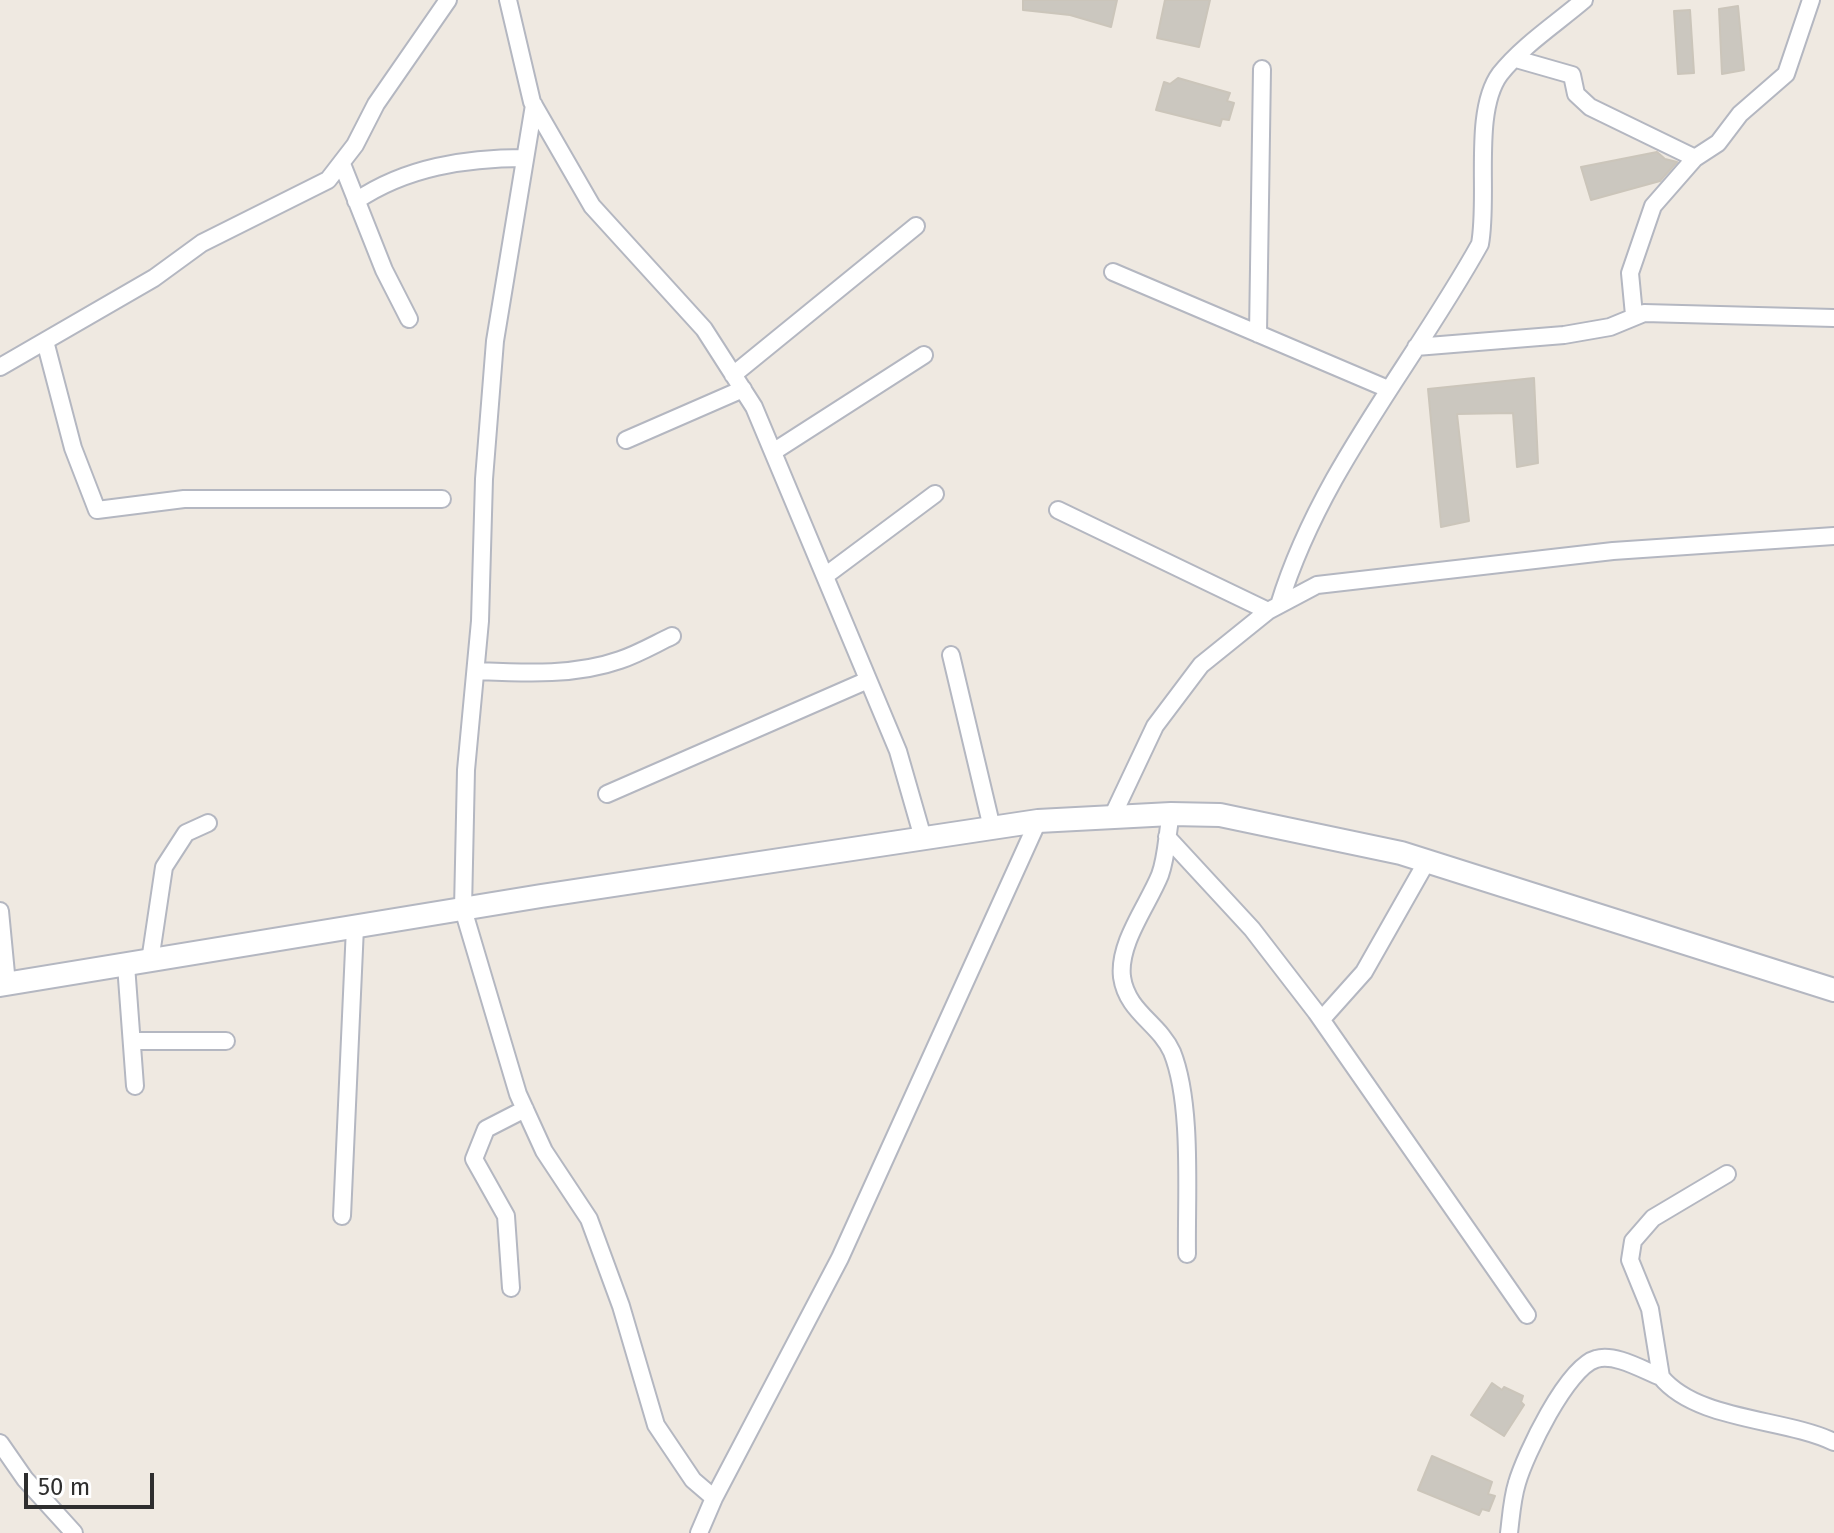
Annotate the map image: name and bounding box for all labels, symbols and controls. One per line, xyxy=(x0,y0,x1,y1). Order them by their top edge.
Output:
scale bar xyxy=(28,1457,158,1507)
text: 50 m xyxy=(38,1473,90,1501)

